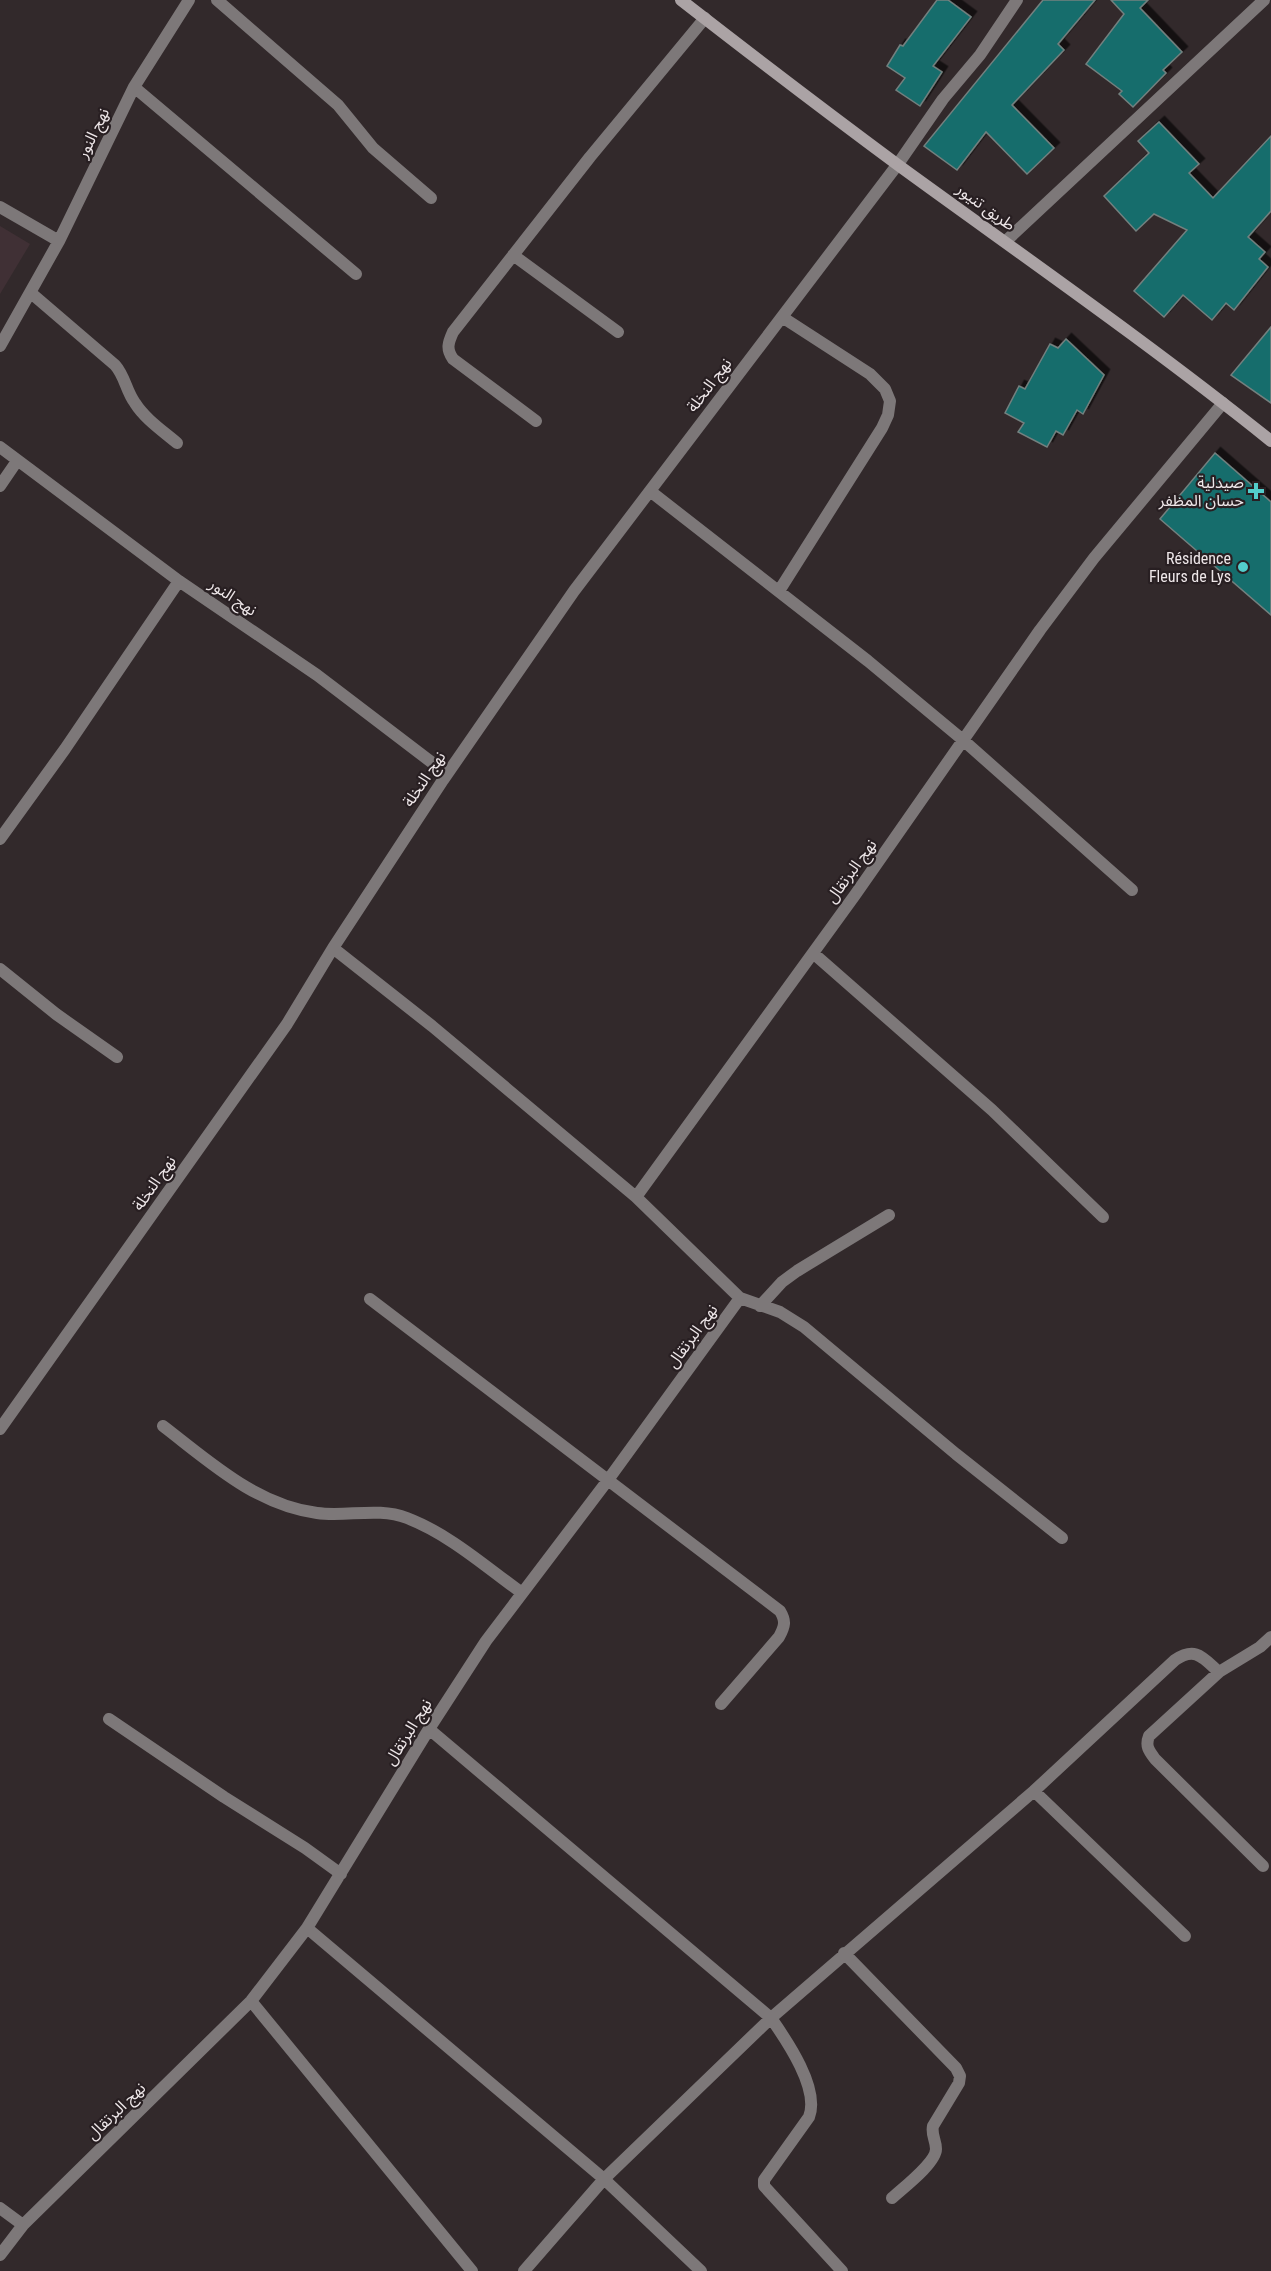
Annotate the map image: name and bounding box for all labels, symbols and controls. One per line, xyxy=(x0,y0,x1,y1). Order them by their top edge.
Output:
street label: نهج النور xyxy=(72,105,116,163)
street label: طريق تنيور xyxy=(952,179,1019,235)
street label: نهج النخلة xyxy=(683,354,738,418)
place label: صيدلية حسان المظفر xyxy=(1158,473,1244,510)
marker: صيدلية حسان المظفر xyxy=(1249,484,1263,498)
place label: Résidence Fleurs de Lys xyxy=(1149,549,1231,586)
marker: Résidence Fleurs de Lys xyxy=(1236,560,1250,574)
street label: نهج النور xyxy=(203,574,260,622)
street label: نهج النخلة xyxy=(399,748,452,812)
street label: نهج البرتقال xyxy=(821,835,883,908)
street label: نهج النخلة xyxy=(128,1152,182,1216)
street label: نهج البرتقال xyxy=(662,1300,724,1373)
street label: نهج البرتقال xyxy=(380,1695,438,1770)
street label: نهج البرتقال xyxy=(83,2078,151,2146)

